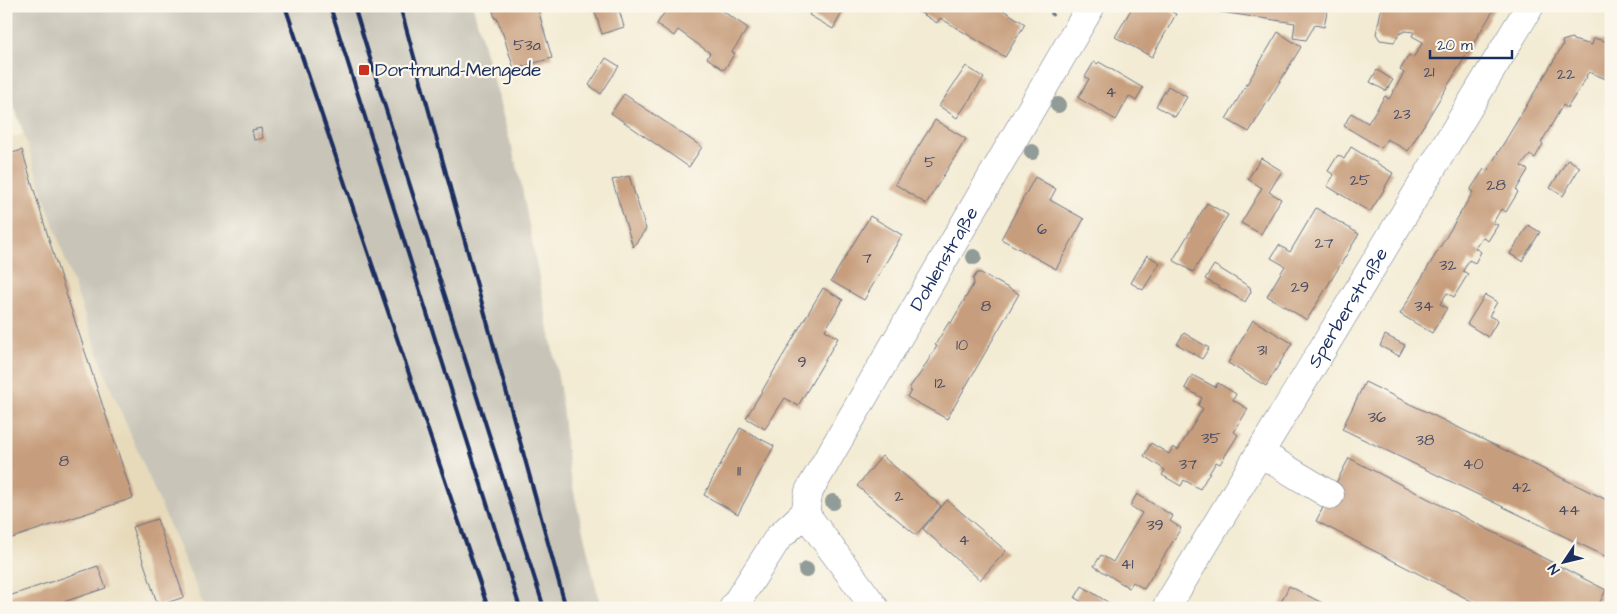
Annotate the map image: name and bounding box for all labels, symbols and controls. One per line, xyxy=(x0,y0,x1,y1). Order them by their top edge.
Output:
scale bar xyxy=(1430,28,1512,60)
house number: 53a xyxy=(513,34,541,56)
text: 20 m xyxy=(1437,35,1473,56)
place label: Dortmund-Mengede xyxy=(375,57,541,85)
house number: 21 xyxy=(1423,61,1435,83)
marker: Dortmund-Mengede xyxy=(357,63,371,77)
house number: 22 xyxy=(1557,63,1575,85)
house number: 4 xyxy=(1106,81,1117,103)
house number: 23 xyxy=(1393,103,1411,125)
house number: 5 xyxy=(924,151,936,173)
house number: 25 xyxy=(1350,169,1371,191)
house number: 28 xyxy=(1486,174,1506,196)
street label: Dohlenstraße xyxy=(903,202,985,316)
house number: 6 xyxy=(1037,218,1047,240)
house number: 27 xyxy=(1315,232,1334,254)
street label: Sperberstraße xyxy=(1301,242,1394,373)
house number: 7 xyxy=(862,247,872,269)
house number: 32 xyxy=(1439,254,1457,276)
house number: 29 xyxy=(1291,276,1309,298)
house number: 8 xyxy=(981,295,991,317)
house number: 34 xyxy=(1414,295,1434,317)
house number: 10 xyxy=(956,334,968,356)
house number: 31 xyxy=(1257,339,1267,361)
house number: 9 xyxy=(797,351,807,373)
house number: 12 xyxy=(934,372,946,394)
house number: 36 xyxy=(1368,406,1386,428)
house number: 35 xyxy=(1201,427,1221,449)
house number: 38 xyxy=(1416,429,1434,451)
house number: 8 xyxy=(59,450,69,472)
house number: 37 xyxy=(1179,453,1197,475)
house number: 40 xyxy=(1463,453,1483,475)
house number: 11 xyxy=(737,460,741,482)
house number: 42 xyxy=(1511,476,1531,498)
house number: 2 xyxy=(894,485,904,507)
house number: 44 xyxy=(1558,499,1580,521)
house number: 39 xyxy=(1146,514,1164,536)
house number: 4 xyxy=(959,529,970,551)
north arrow xyxy=(1540,536,1590,586)
house number: 41 xyxy=(1121,553,1133,575)
text: N xyxy=(1543,559,1565,578)

